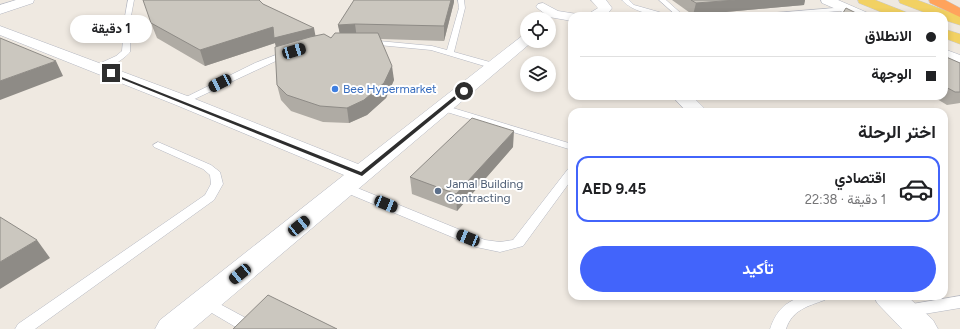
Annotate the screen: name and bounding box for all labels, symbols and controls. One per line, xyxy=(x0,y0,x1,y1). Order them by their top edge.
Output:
map controls xyxy=(520,12,556,92)
button: locate xyxy=(520,12,556,48)
callout: 1 دقيقة xyxy=(70,15,152,43)
text: 1 دقيقة xyxy=(91,21,131,36)
text: الانطلاق xyxy=(865,27,912,45)
car xyxy=(281,42,307,60)
button: layers xyxy=(520,56,556,92)
route end xyxy=(102,64,120,82)
text: الوجهة xyxy=(871,65,912,83)
car xyxy=(207,72,233,94)
place label: Bee Hypermarket xyxy=(343,82,437,96)
route start xyxy=(455,82,473,100)
marker: Bee Hypermarket xyxy=(330,84,340,94)
text: اختر الرحلة xyxy=(858,121,936,143)
text: اقتصادي xyxy=(834,169,886,187)
icon: car xyxy=(898,171,934,207)
place label: Jamal Building Contracting xyxy=(446,177,523,205)
text: AED 9.45 xyxy=(582,180,646,198)
marker: Jamal Building Contracting xyxy=(433,186,443,196)
text: 1 دقيقة · 22:38 xyxy=(805,192,886,207)
car xyxy=(373,194,399,214)
car xyxy=(286,214,312,238)
car xyxy=(455,228,481,248)
button: تأكيد xyxy=(580,246,936,292)
car xyxy=(227,262,253,286)

